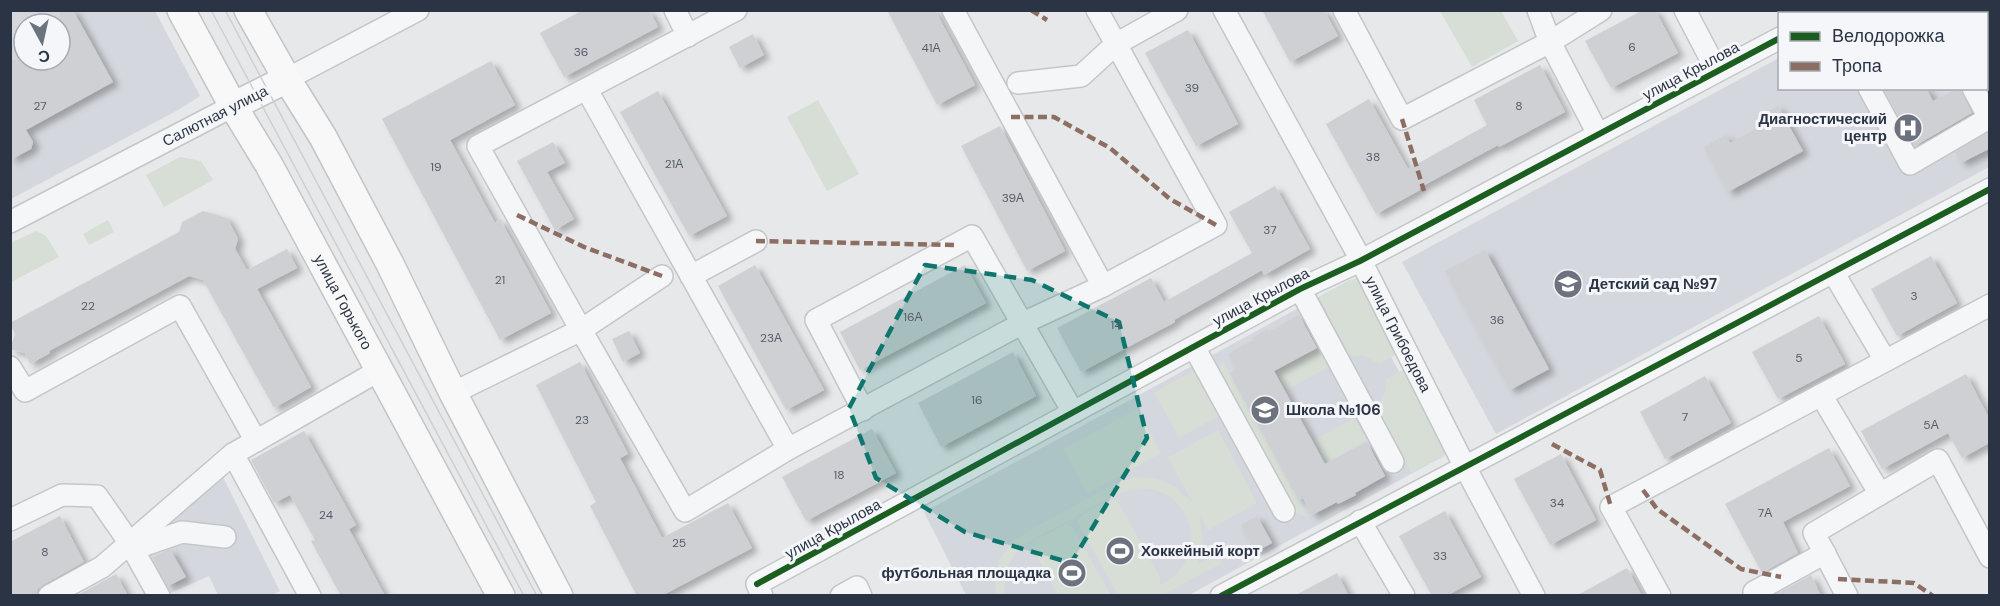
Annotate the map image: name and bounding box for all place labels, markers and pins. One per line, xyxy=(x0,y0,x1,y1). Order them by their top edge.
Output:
place label: Диагностический центр xyxy=(1758,109,1887,146)
hospital icon: Диагностический центр xyxy=(1892,112,1924,144)
school or university icon: Детский сад №97 xyxy=(1552,268,1584,300)
place label: Детский сад №97 xyxy=(1589,274,1717,294)
school or university icon: Школа №106 xyxy=(1249,394,1281,426)
place label: Школа №106 xyxy=(1286,400,1381,420)
sports icon: Хоккейный корт xyxy=(1104,535,1136,567)
place label: Хоккейный корт xyxy=(1141,541,1260,561)
sports icon: футбольная площадка xyxy=(1056,557,1088,589)
place label: футбольная площадка xyxy=(882,563,1052,583)

